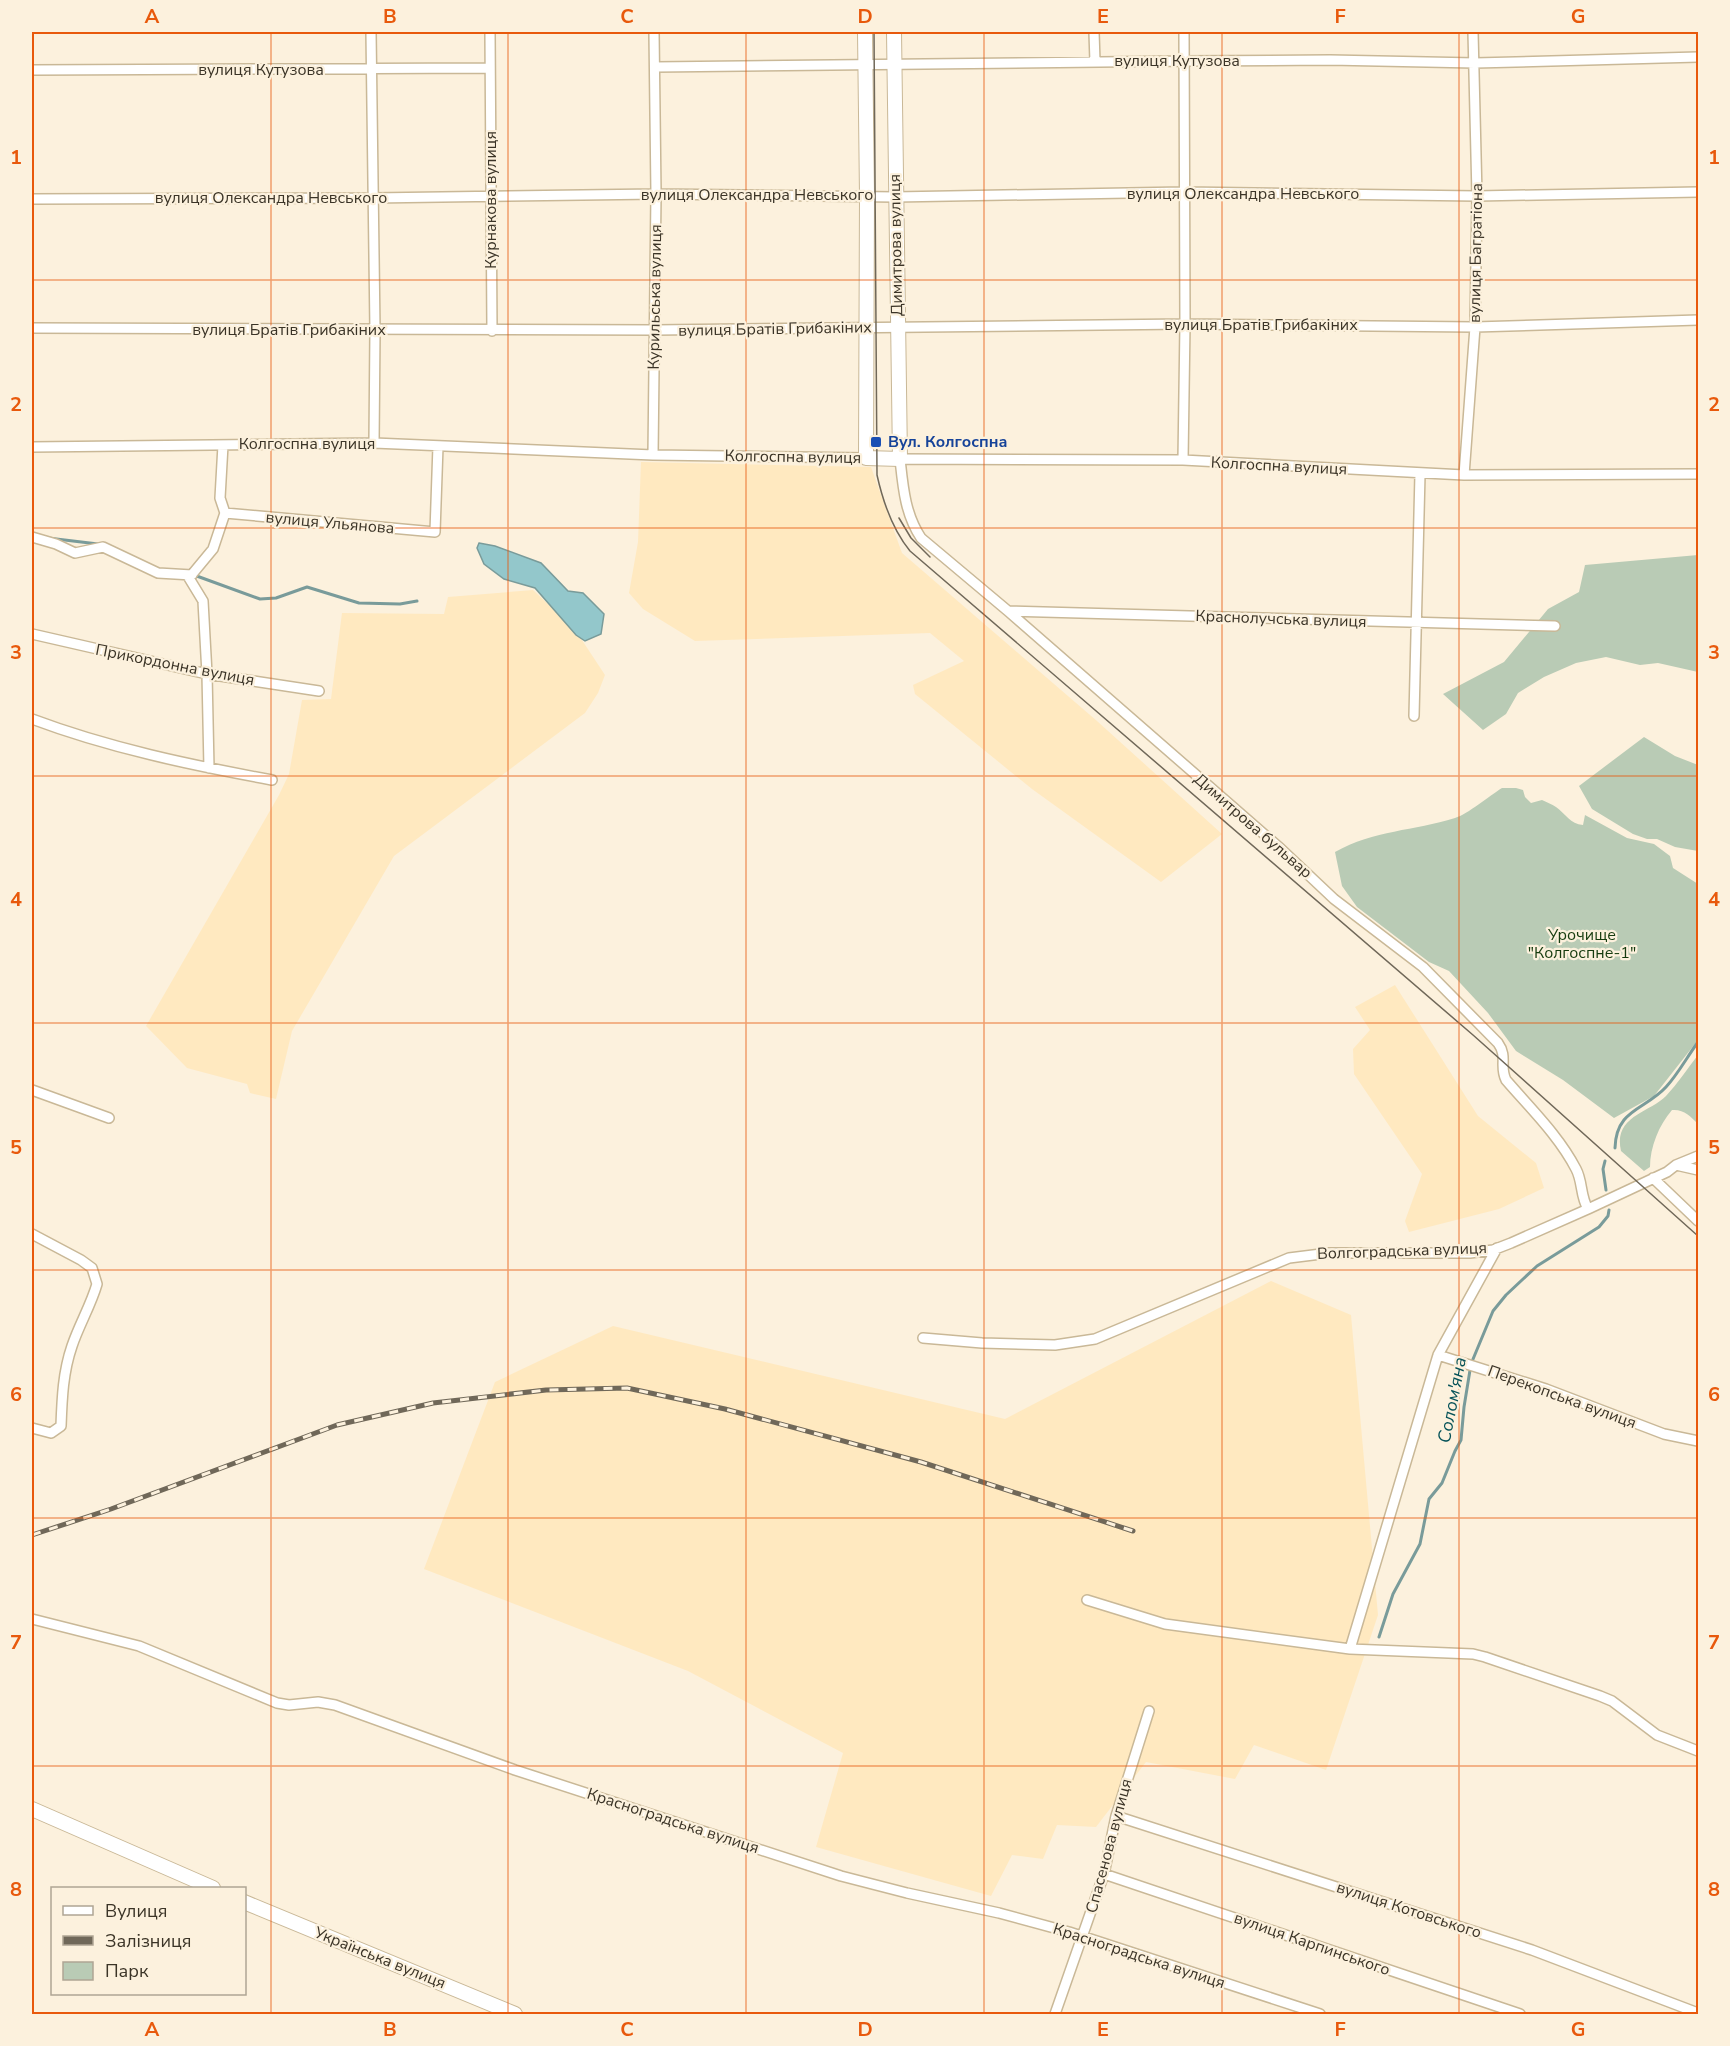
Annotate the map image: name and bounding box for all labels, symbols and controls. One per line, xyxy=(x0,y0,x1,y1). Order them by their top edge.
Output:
text: A xyxy=(145,3,160,30)
text: B xyxy=(383,3,397,30)
text: C xyxy=(620,3,634,30)
text: D xyxy=(857,3,873,30)
text: E xyxy=(1097,3,1109,30)
text: F xyxy=(1334,3,1346,30)
text: G xyxy=(1571,3,1585,30)
street label: вулиця Кутузова xyxy=(1114,50,1240,72)
street label: вулиця Кутузова xyxy=(198,59,324,81)
street label: Курнакова вулиця xyxy=(480,131,502,269)
text: 1 xyxy=(10,144,22,171)
text: 1 xyxy=(1708,144,1720,171)
street label: Димитрова вулиця xyxy=(884,174,908,316)
street label: вулиця Олександра Невського xyxy=(1127,183,1359,205)
street label: вулиця Багратіона xyxy=(1464,183,1488,323)
street label: вулиця Олександра Невського xyxy=(641,184,873,206)
street label: вулиця Олександра Невського xyxy=(155,187,387,209)
street label: Курильська вулиця xyxy=(643,224,667,370)
street label: вулиця Братів Грибакіних xyxy=(1164,314,1358,336)
street label: вулиця Братів Грибакіних xyxy=(678,316,872,342)
street label: вулиця Братів Грибакіних xyxy=(192,319,386,341)
text: 2 xyxy=(10,391,22,418)
text: 2 xyxy=(1708,391,1720,418)
place label: Вул. Колгоспна xyxy=(888,431,1007,453)
street label: Колгоспна вулиця xyxy=(239,433,375,455)
marker: Вул. Колгоспна xyxy=(869,435,883,449)
street label: Колгоспна вулиця xyxy=(724,445,862,469)
street label: Колгоспна вулиця xyxy=(1210,451,1348,481)
street label: вулиця Ульянова xyxy=(265,506,395,540)
street label: Краснолучська вулиця xyxy=(1195,605,1367,633)
text: 3 xyxy=(10,639,22,666)
street label: Прикордонна вулиця xyxy=(94,639,256,691)
text: 3 xyxy=(1708,639,1720,666)
street label: Димитрова бульвар xyxy=(1189,768,1317,884)
text: 4 xyxy=(10,886,22,913)
text: 4 xyxy=(1708,886,1720,913)
park label: Урочище "Колгоспне-1" xyxy=(1528,924,1636,964)
text: 5 xyxy=(10,1134,22,1161)
text: 5 xyxy=(1708,1134,1720,1161)
street label: Волгоградська вулиця xyxy=(1317,1237,1487,1265)
water label: Солом'яна xyxy=(1432,1355,1472,1445)
street label: Перекопська вулиця xyxy=(1485,1360,1639,1434)
text: 6 xyxy=(10,1381,22,1408)
text: 6 xyxy=(1708,1381,1720,1408)
text: 7 xyxy=(10,1629,22,1656)
text: 7 xyxy=(1708,1629,1720,1656)
street label: Спасенова вулиця xyxy=(1080,1776,1138,1916)
street label: Красноградська вулиця xyxy=(584,1783,762,1859)
text: 8 xyxy=(10,1876,22,1903)
street label: вулиця Котовського xyxy=(1334,1876,1484,1944)
text: 8 xyxy=(1708,1876,1720,1903)
legend xyxy=(51,1887,246,1995)
text: Вулиця xyxy=(105,1899,167,1923)
street label: вулиця Карпинського xyxy=(1231,1907,1393,1981)
street label: Красноградська вулиця xyxy=(1050,1918,1228,1994)
street label: Українська вулиця xyxy=(310,1921,449,1994)
text: Залізниця xyxy=(105,1929,191,1953)
text: Парк xyxy=(105,1959,149,1983)
text: A xyxy=(145,2016,160,2043)
text: B xyxy=(383,2016,397,2043)
text: C xyxy=(620,2016,634,2043)
text: D xyxy=(857,2016,873,2043)
text: E xyxy=(1097,2016,1109,2043)
text: F xyxy=(1334,2016,1346,2043)
text: G xyxy=(1571,2016,1585,2043)

